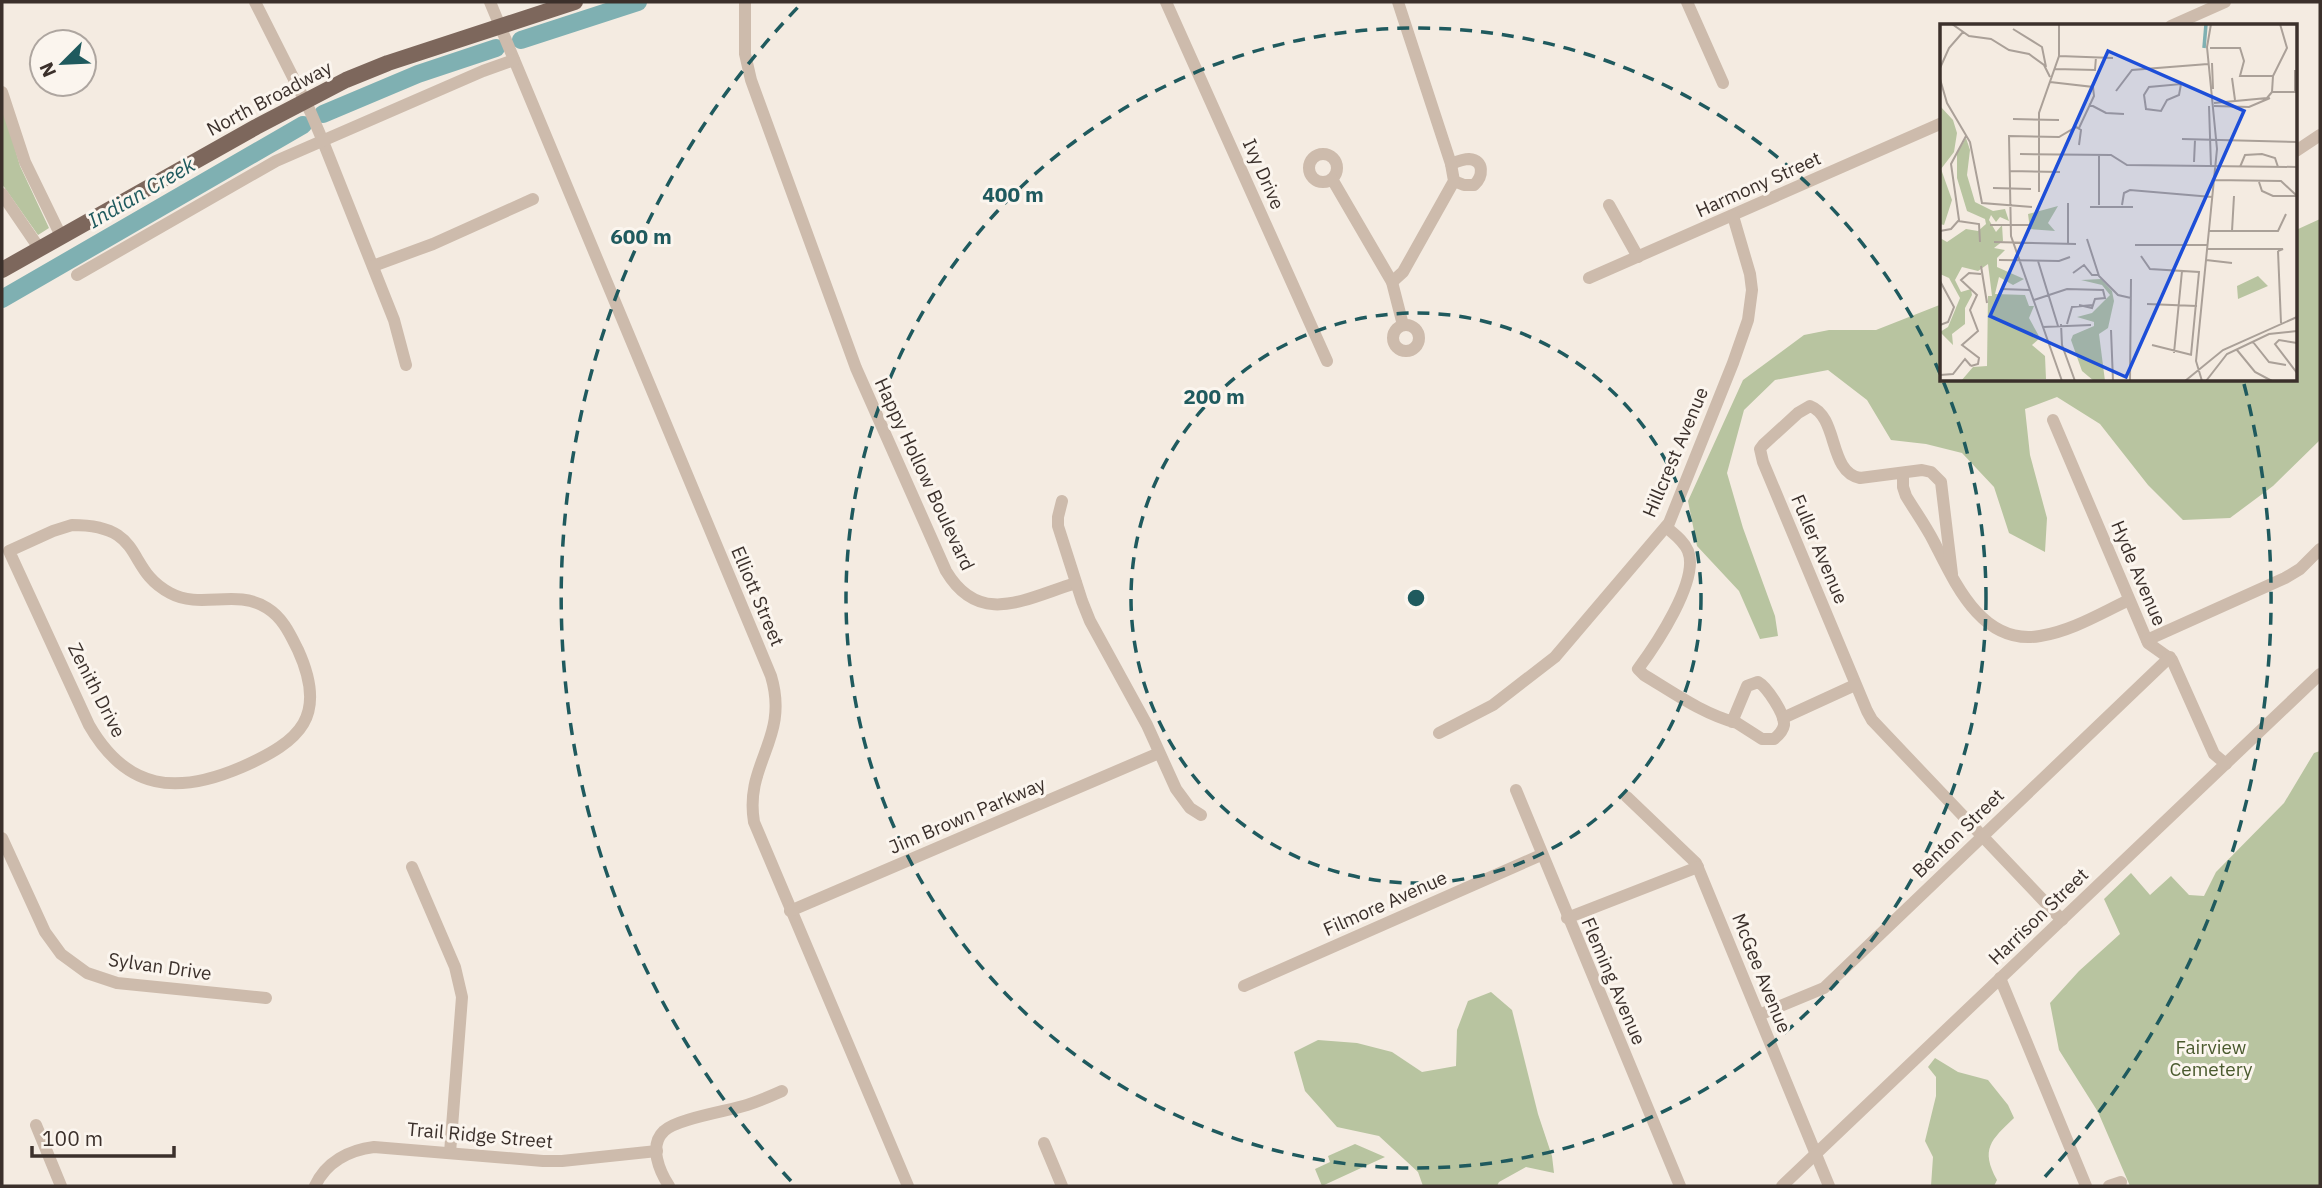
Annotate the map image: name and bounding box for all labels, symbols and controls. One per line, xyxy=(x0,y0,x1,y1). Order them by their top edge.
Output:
inset map xyxy=(1940,24,2298,382)
north arrow xyxy=(28,28,98,98)
street label: North Broadway xyxy=(202,55,336,141)
text: N xyxy=(34,59,61,81)
street label: Ivy Drive xyxy=(1238,135,1290,213)
street label: Harmony Street xyxy=(1692,146,1824,222)
water label: Indian Creek xyxy=(82,149,201,234)
text: 400 m xyxy=(982,180,1044,208)
text: 600 m xyxy=(610,222,672,250)
street label: Happy Hollow Boulevard xyxy=(870,374,980,574)
text: 200 m xyxy=(1183,382,1245,410)
street label: Hillcrest Avenue xyxy=(1637,383,1713,521)
street label: Fuller Avenue xyxy=(1786,491,1854,607)
street label: Hyde Avenue xyxy=(2106,517,2172,629)
street label: Elliott Street xyxy=(726,542,790,650)
centre of rings xyxy=(1404,586,1428,610)
street label: Zenith Drive xyxy=(63,639,131,741)
street label: Jim Brown Parkway xyxy=(885,771,1049,859)
street label: Benton Street xyxy=(1907,783,2009,883)
street label: Harrison Street xyxy=(1983,862,2093,970)
street label: Filmore Avenue xyxy=(1319,865,1451,941)
street label: McGee Avenue xyxy=(1727,910,1797,1036)
street label: Fleming Avenue xyxy=(1576,914,1652,1048)
street label: Sylvan Drive xyxy=(107,947,213,985)
park label: Fairview Cemetery xyxy=(2170,1035,2253,1081)
scale bar xyxy=(32,1114,173,1158)
street label: Trail Ridge Street xyxy=(406,1117,554,1153)
text: 100 m xyxy=(42,1124,103,1152)

